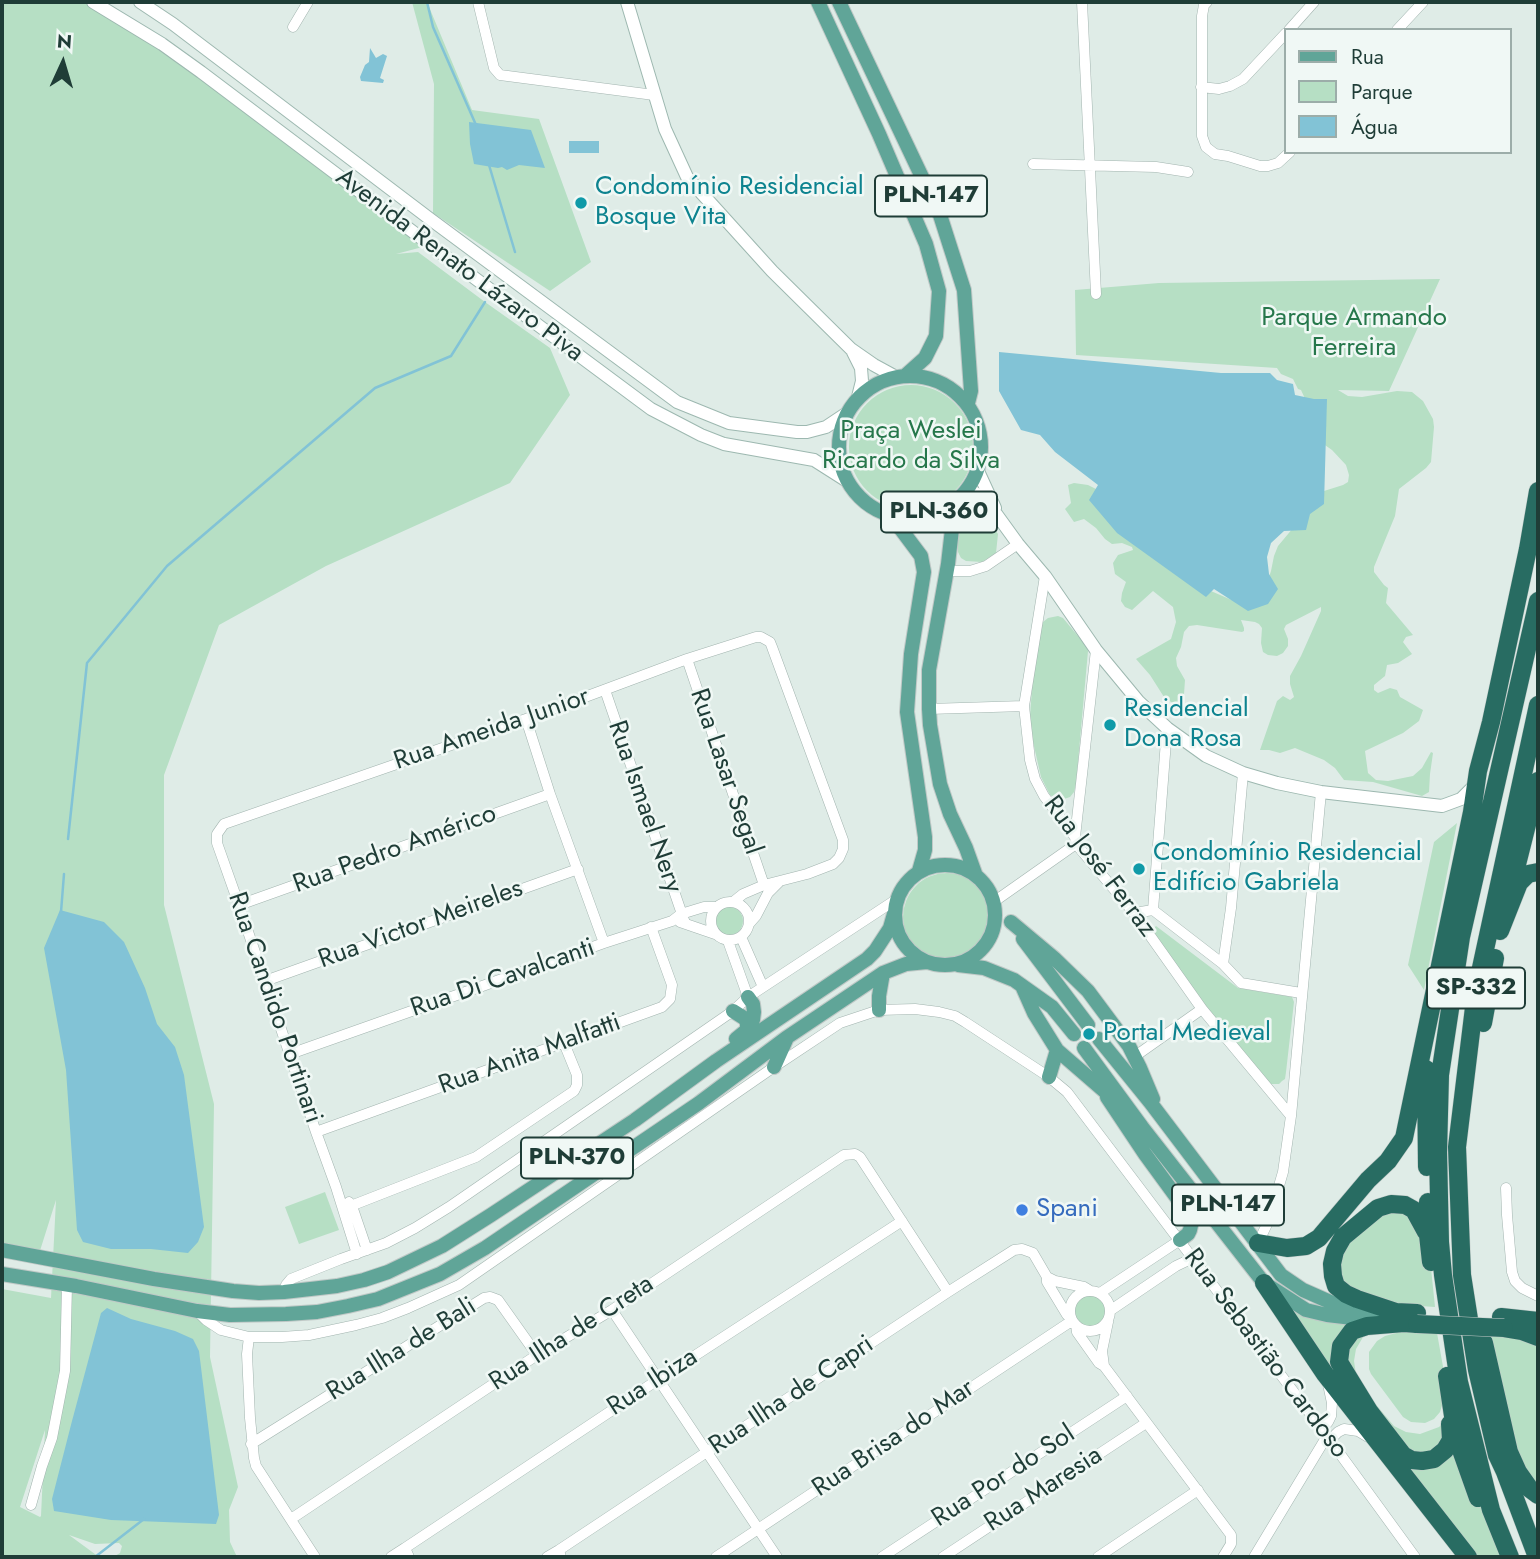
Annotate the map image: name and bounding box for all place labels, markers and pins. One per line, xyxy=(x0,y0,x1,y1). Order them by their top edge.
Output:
place label: Condomínio Residencial Bosque Vita xyxy=(595,172,864,234)
marker: Condomínio Residencial Bosque Vita xyxy=(573,195,589,211)
place label: Residencial Dona Rosa xyxy=(1124,694,1249,756)
marker: Residencial Dona Rosa xyxy=(1102,717,1118,733)
place label: Condomínio Residencial Edifício Gabriela xyxy=(1153,838,1422,900)
marker: Condomínio Residencial Edifício Gabriela xyxy=(1131,861,1147,877)
place label: Portal Medieval xyxy=(1103,1018,1271,1050)
marker: Portal Medieval xyxy=(1081,1026,1097,1042)
place label: Spani xyxy=(1036,1194,1098,1226)
marker: Spani xyxy=(1014,1202,1030,1218)

